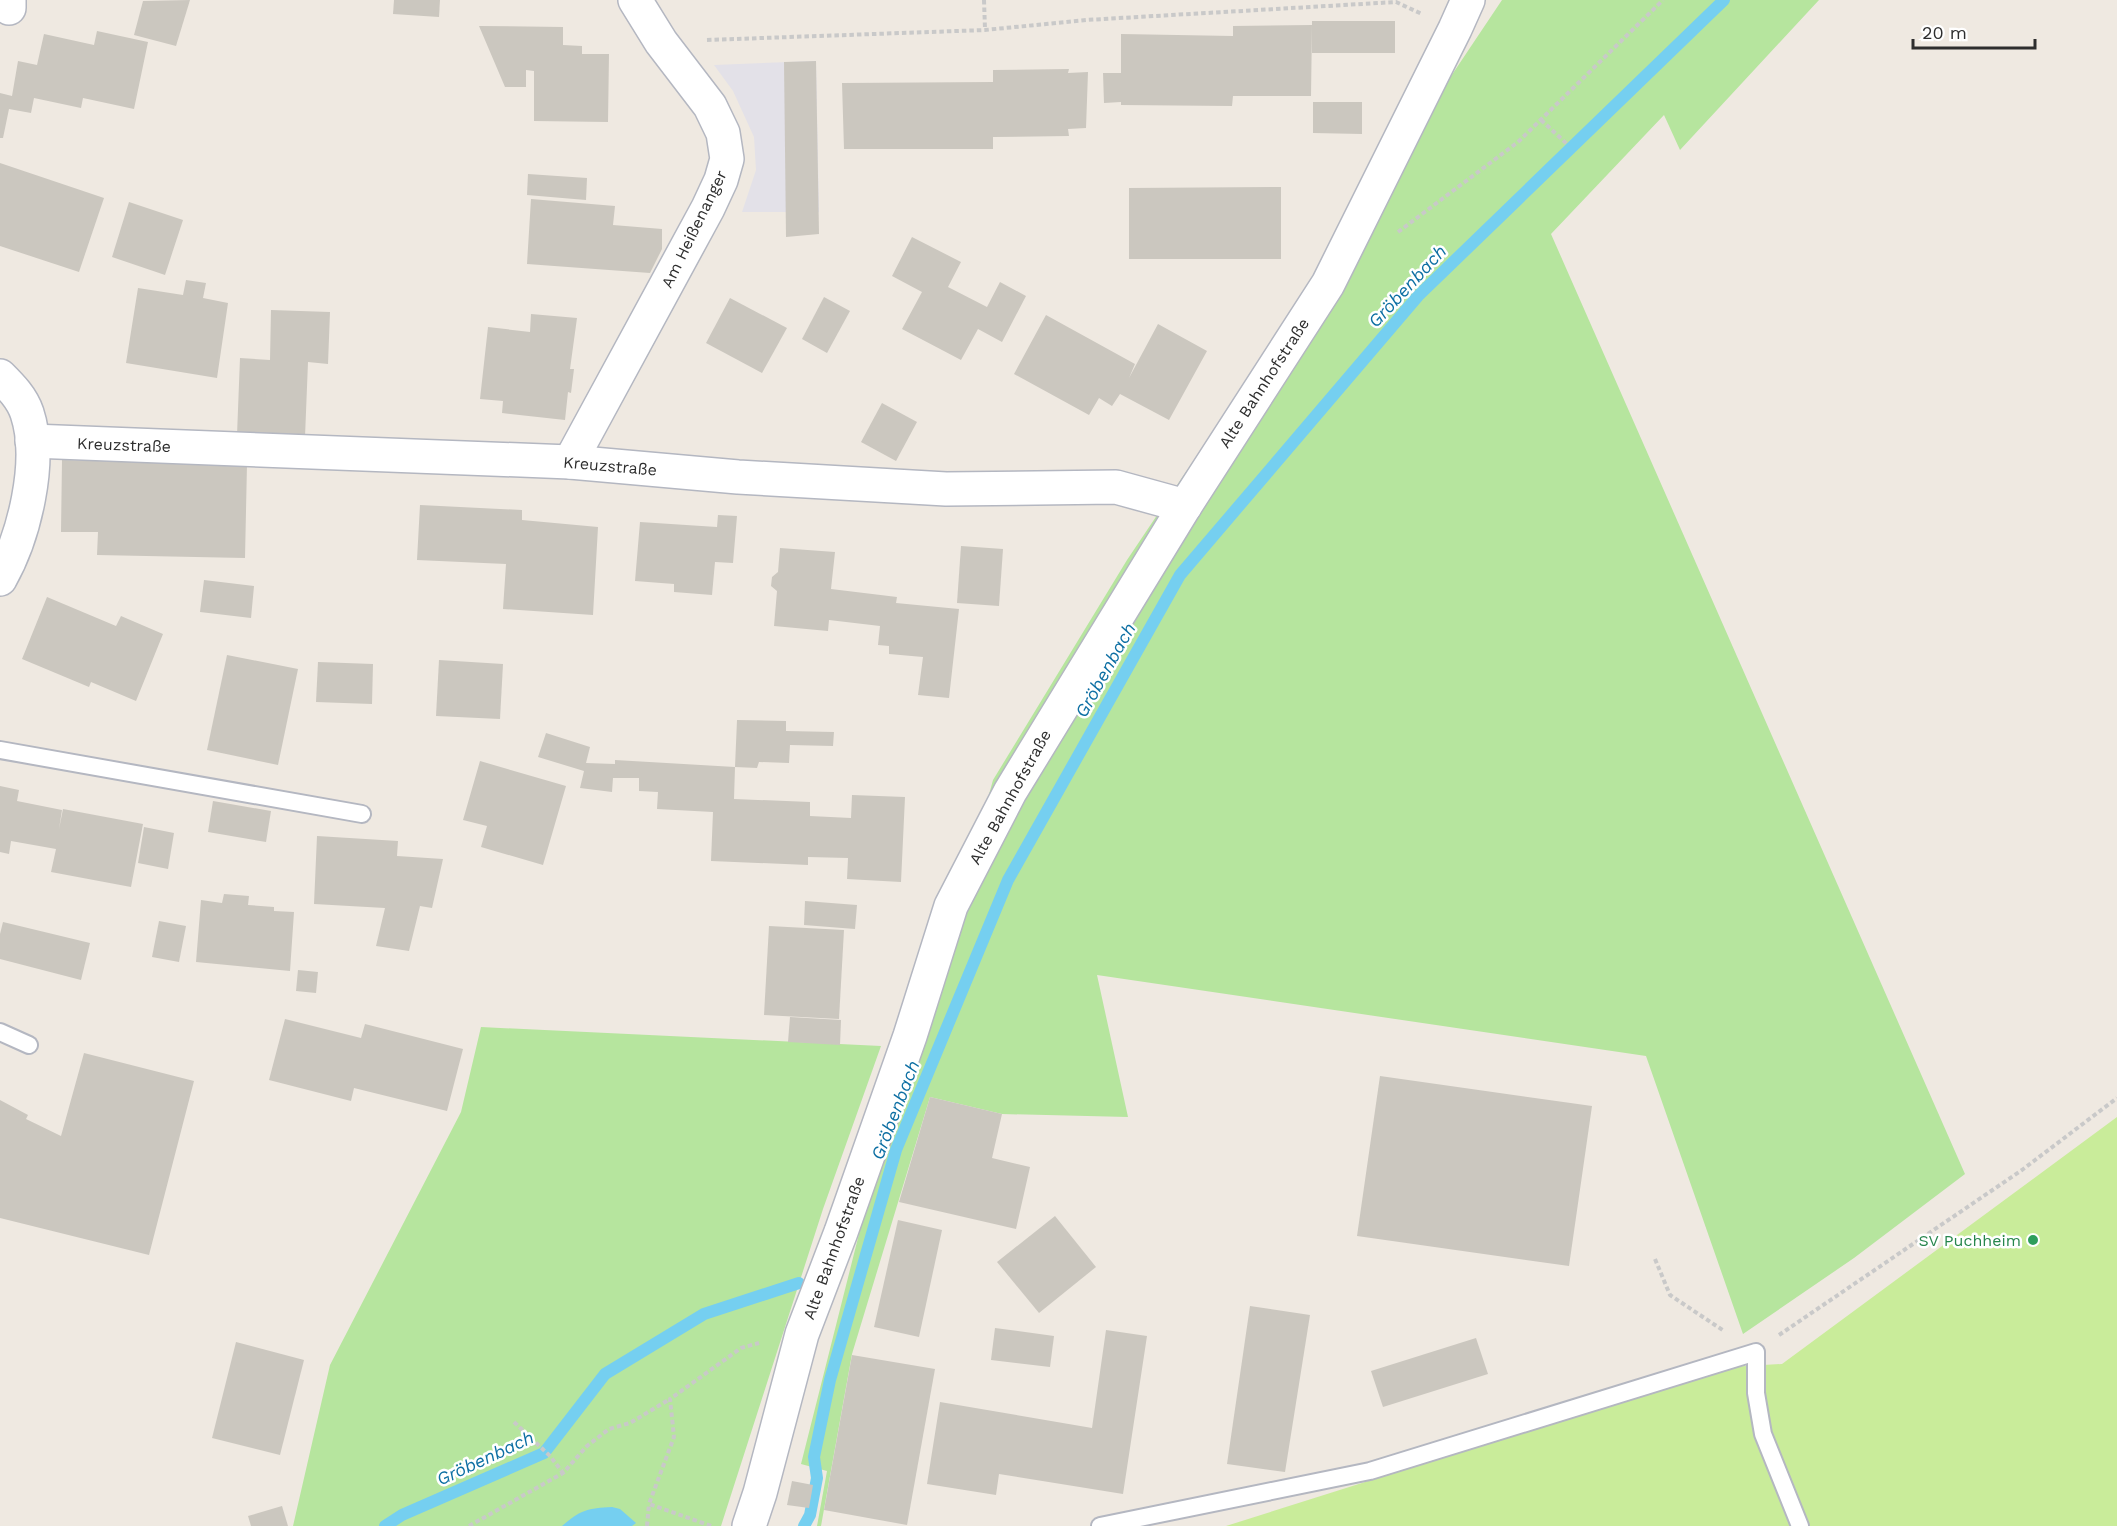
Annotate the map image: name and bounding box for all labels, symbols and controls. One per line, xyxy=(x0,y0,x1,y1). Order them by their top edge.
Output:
scale bar xyxy=(1913,12,2034,50)
text: 20 m xyxy=(1922,22,1967,43)
street label: Am Heißenanger xyxy=(657,167,731,291)
water label: Gröbenbach xyxy=(1364,240,1450,332)
street label: Alte Bahnhofstraße xyxy=(1215,314,1313,452)
street label: Kreuzstraße xyxy=(77,434,171,456)
street label: Kreuzstraße xyxy=(562,452,658,480)
water label: Gröbenbach xyxy=(1070,619,1140,721)
street label: Alte Bahnhofstraße xyxy=(965,726,1055,868)
water label: Gröbenbach xyxy=(866,1057,924,1163)
street label: Alte Bahnhofstraße xyxy=(799,1174,869,1322)
place label: SV Puchheim xyxy=(1919,1231,2021,1250)
marker: SV Puchheim xyxy=(2026,1233,2040,1247)
water label: Gröbenbach xyxy=(433,1426,537,1490)

